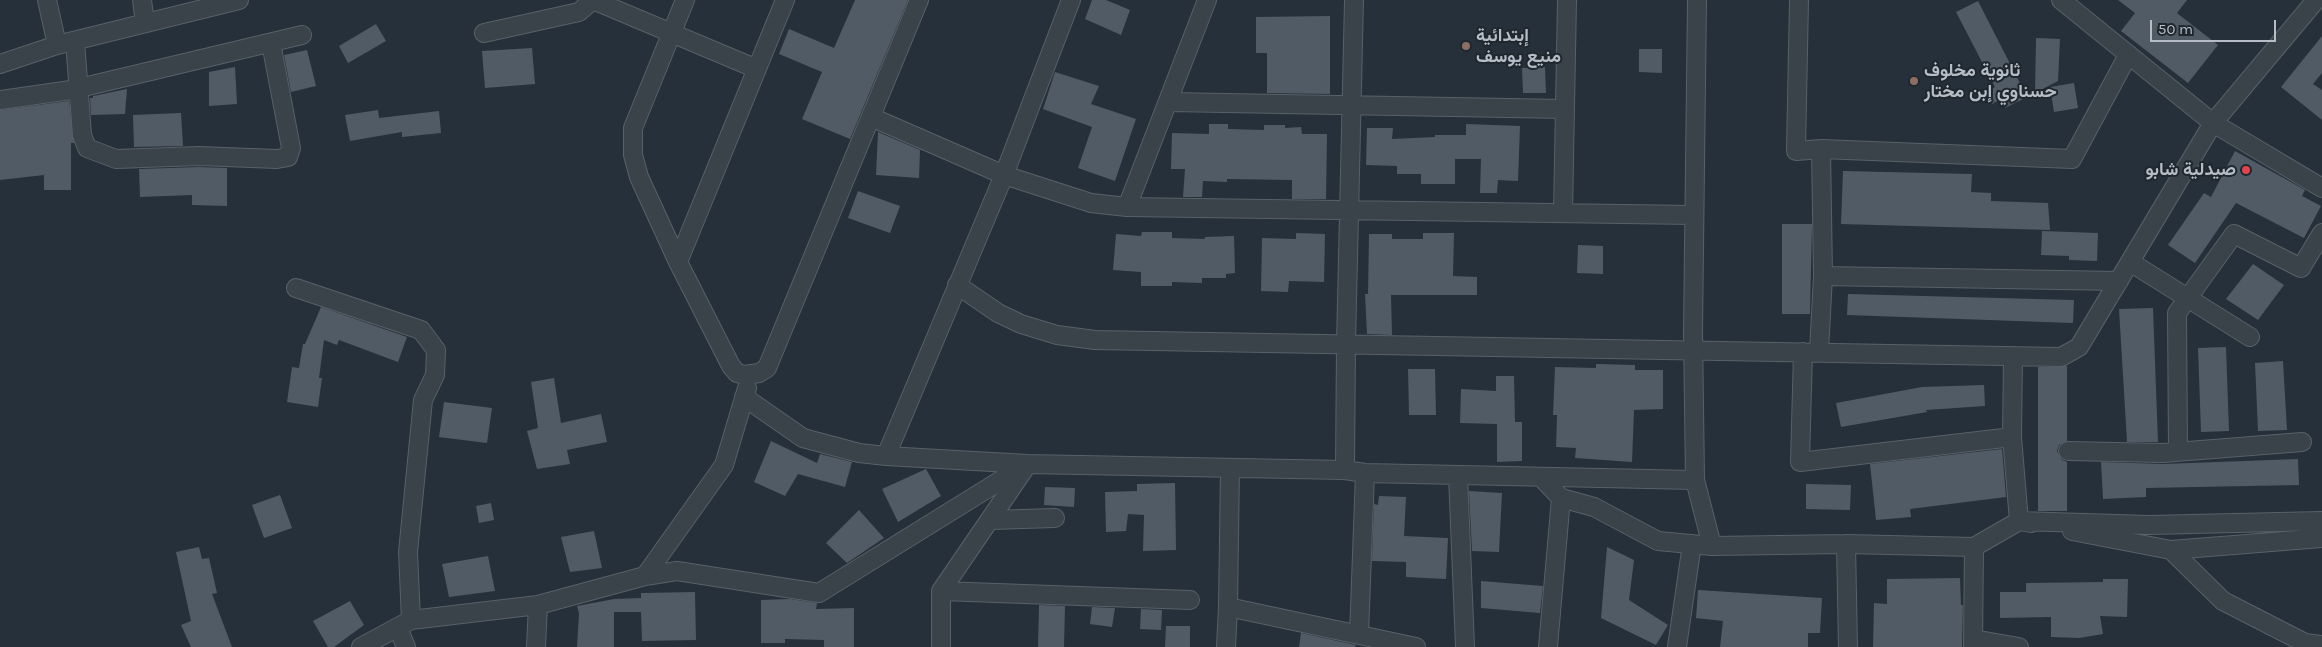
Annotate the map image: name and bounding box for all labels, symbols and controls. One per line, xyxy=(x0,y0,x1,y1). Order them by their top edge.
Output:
scale bar xyxy=(2152,10,2278,42)
text: 50 m xyxy=(2158,20,2193,38)
place label: إبتدائية منيع يوسف xyxy=(1476,25,1561,68)
marker: إبتدائية منيع يوسف xyxy=(1460,40,1472,52)
place label: ثانوية مخلوف حسناوي إبن مختار xyxy=(1924,60,2057,102)
marker: ثانوية مخلوف حسناوي إبن مختار xyxy=(1908,75,1920,87)
place label: صيدلية شابو xyxy=(2145,159,2236,181)
marker: صيدلية شابو xyxy=(2240,164,2252,176)

